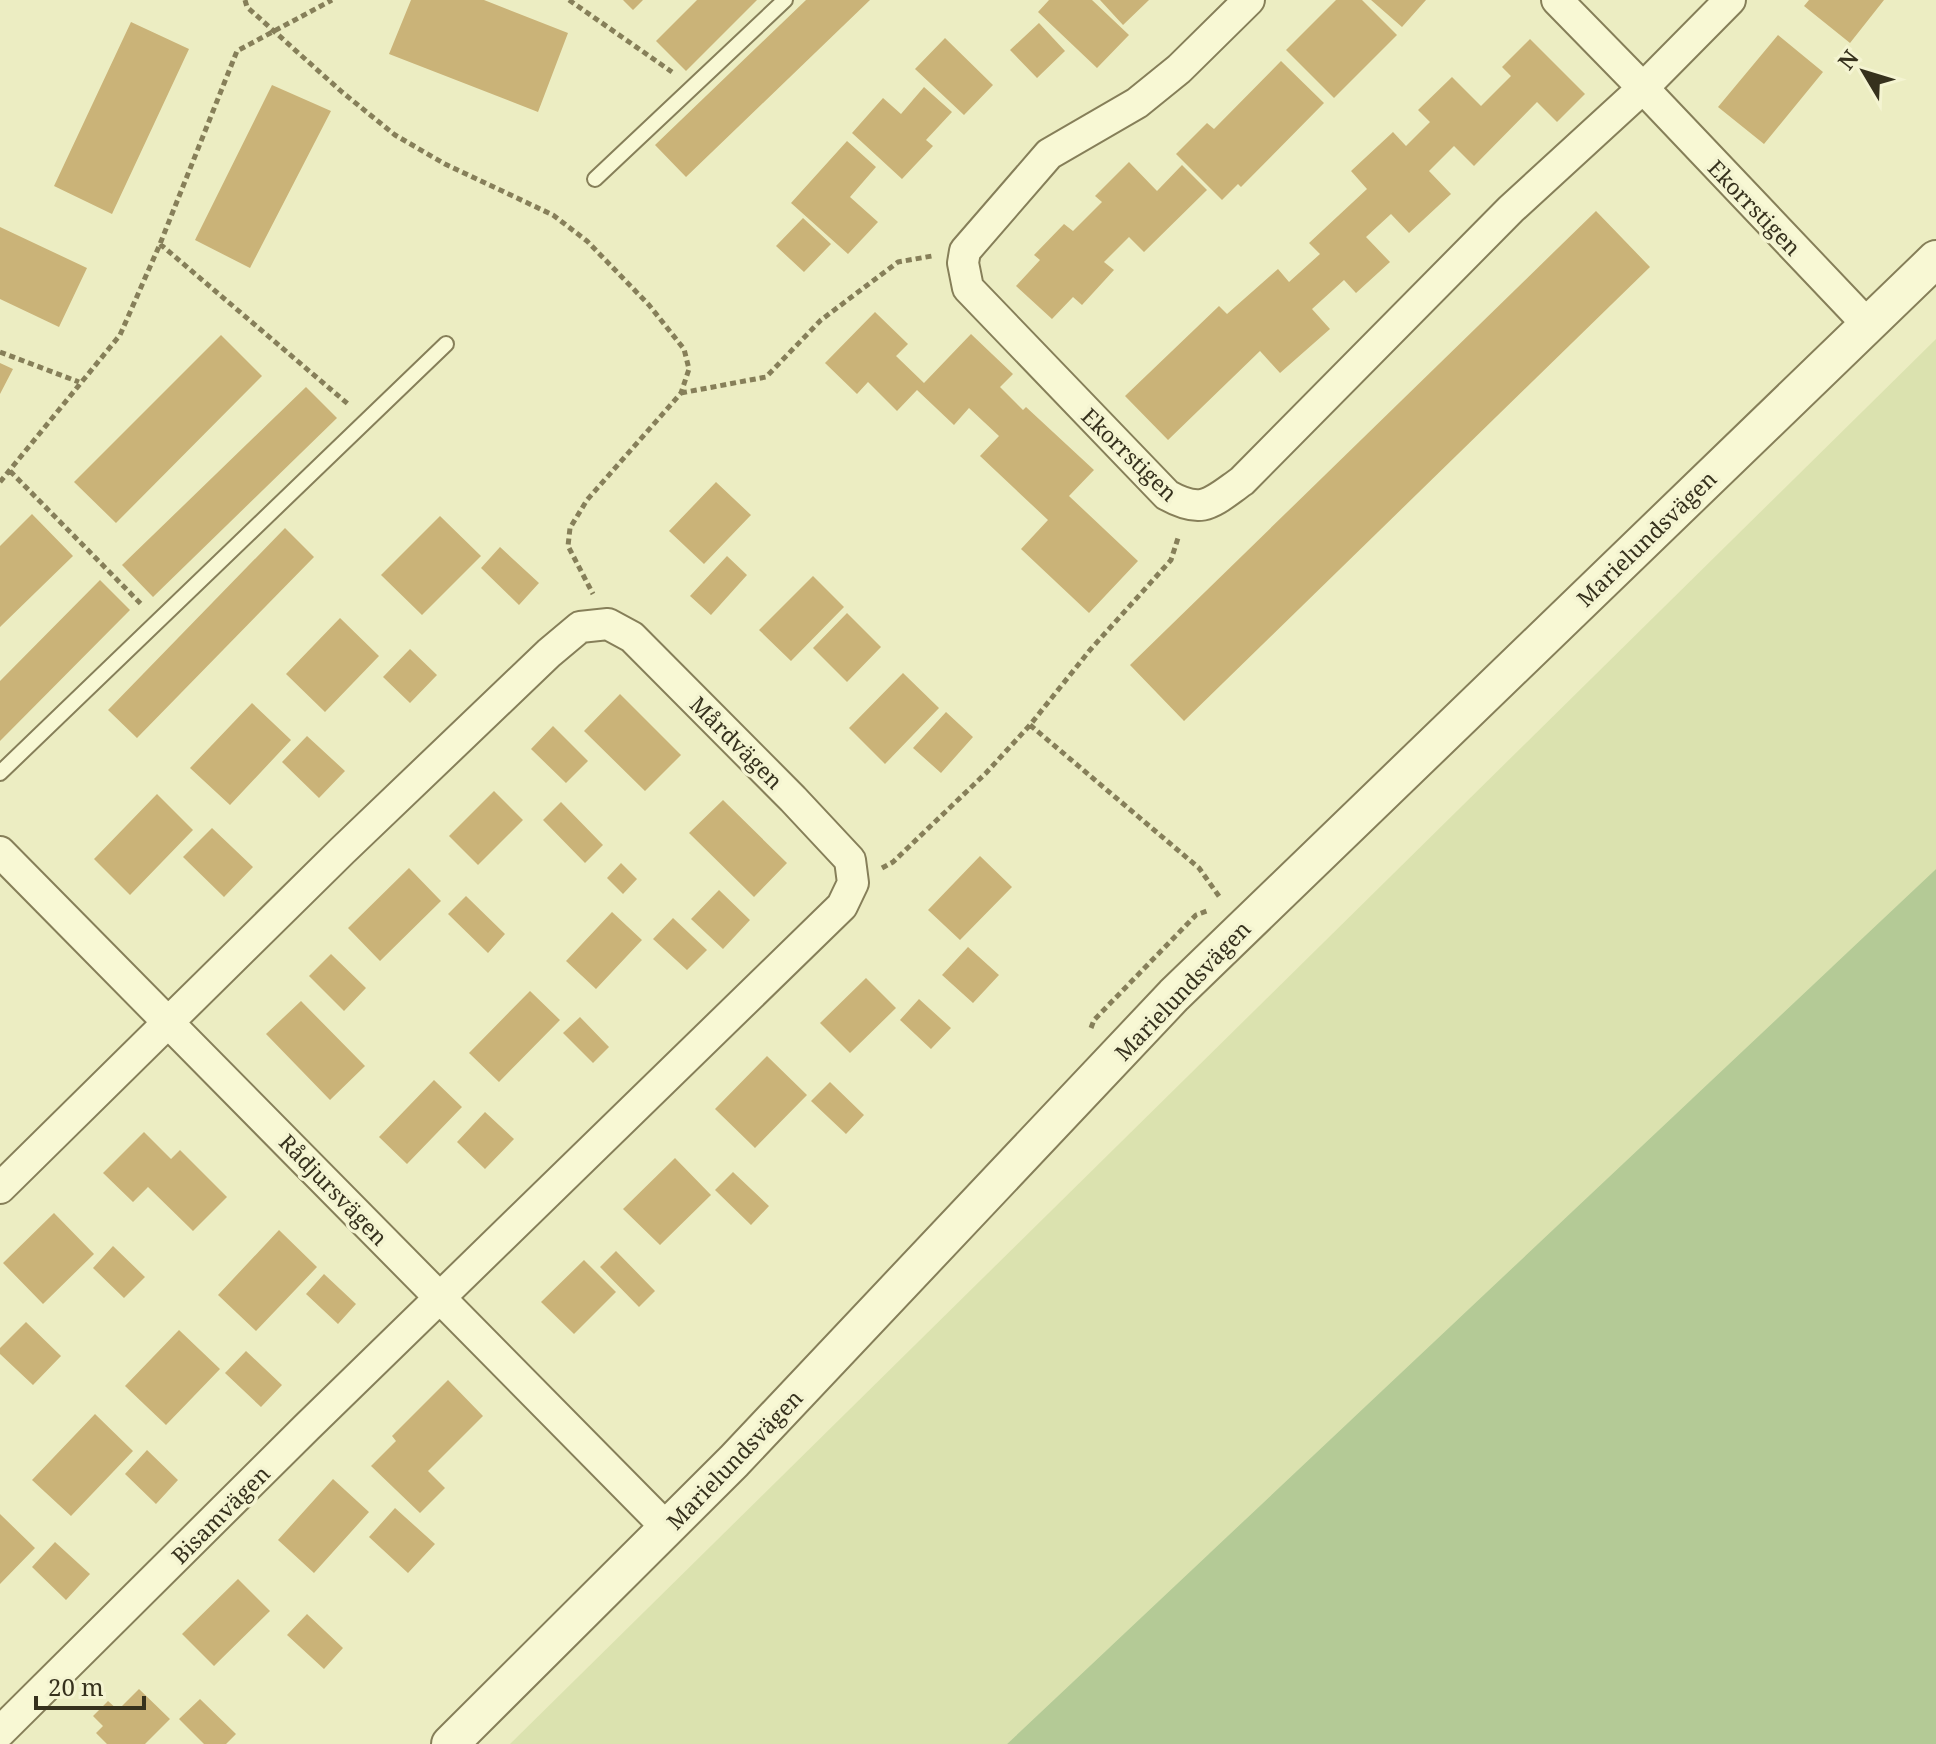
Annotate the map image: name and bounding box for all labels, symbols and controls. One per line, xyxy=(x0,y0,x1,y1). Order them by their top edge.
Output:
north arrow xyxy=(1824,32,1904,112)
text: N xyxy=(1830,43,1865,75)
street label: Ekorrstigen xyxy=(1702,153,1808,261)
street label: Ekorrstigen xyxy=(1076,401,1184,507)
street label: Marielundsvägen xyxy=(1570,463,1722,613)
street label: Mårdvägen xyxy=(684,689,790,795)
street label: Marielundsvägen xyxy=(1107,914,1257,1066)
street label: Rådjursvägen xyxy=(273,1127,395,1251)
street label: Marielundsvägen xyxy=(659,1383,809,1535)
street label: Bisamvägen xyxy=(164,1458,276,1570)
scale bar xyxy=(36,1660,144,1710)
text: 20 m xyxy=(48,1670,104,1703)

